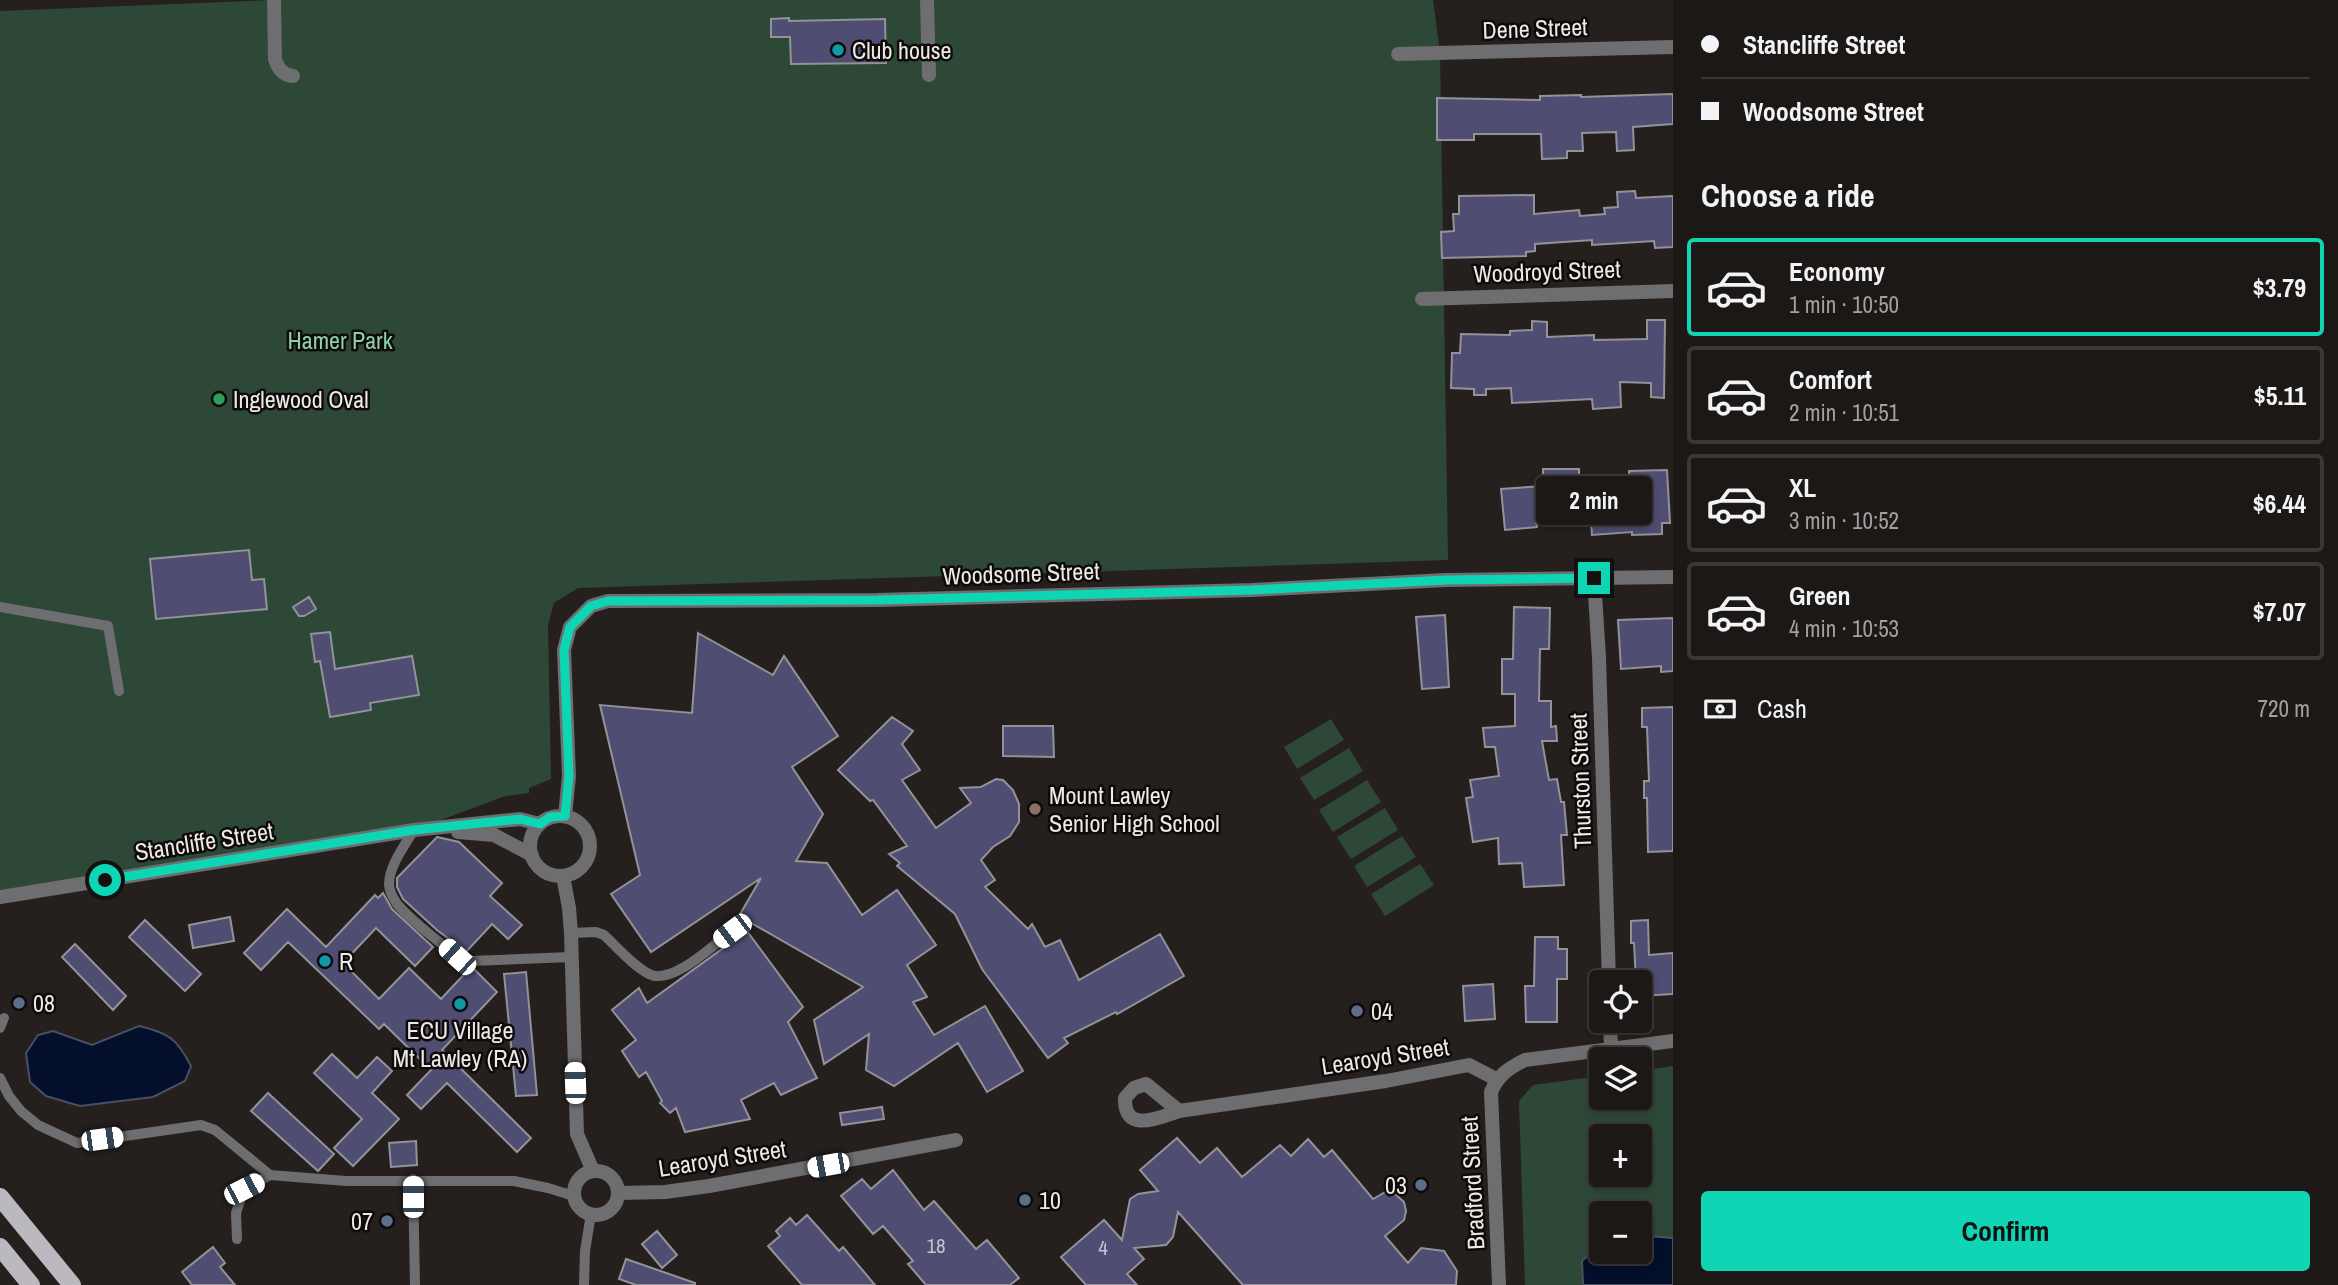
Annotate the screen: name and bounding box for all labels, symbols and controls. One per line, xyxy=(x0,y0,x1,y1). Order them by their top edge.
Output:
street label: Dene Street xyxy=(1482,10,1589,46)
text: Stancliffe Street xyxy=(1743,27,1905,62)
place label: Club house xyxy=(852,34,952,66)
marker: Club house xyxy=(830,42,846,58)
text: Woodsome Street xyxy=(1743,94,1924,129)
text: Choose a ride xyxy=(1701,174,1875,217)
street label: Woodroyd Street xyxy=(1473,252,1622,290)
text: Economy xyxy=(1789,254,1885,289)
icon: car xyxy=(1705,256,1768,319)
text: $3.79 xyxy=(2253,270,2306,305)
text: 1 min · 10:50 xyxy=(1789,289,1899,320)
park label: Hamer Park xyxy=(288,324,393,356)
text: Comfort xyxy=(1789,362,1872,397)
icon: car xyxy=(1705,364,1768,427)
text: $5.11 xyxy=(2254,378,2306,413)
place label: Inglewood Oval xyxy=(233,383,369,415)
marker: Inglewood Oval xyxy=(211,391,227,407)
text: 2 min · 10:51 xyxy=(1789,397,1899,428)
text: XL xyxy=(1789,470,1816,505)
icon: car xyxy=(1705,472,1768,535)
callout: 2 min xyxy=(1536,476,1652,526)
text: 2 min xyxy=(1569,485,1619,516)
text: $6.44 xyxy=(2253,486,2306,521)
text: 3 min · 10:52 xyxy=(1789,505,1899,536)
street label: Woodsome Street xyxy=(942,554,1101,592)
route end xyxy=(1578,562,1610,594)
text: Green xyxy=(1789,578,1851,613)
icon: car xyxy=(1705,580,1768,643)
text: $7.07 xyxy=(2253,594,2306,629)
text: 4 min · 10:53 xyxy=(1789,613,1899,644)
icon: cash xyxy=(1701,690,1739,728)
text: Cash xyxy=(1757,691,1807,726)
text: 720 m xyxy=(2258,693,2310,724)
street label: Thurston Street xyxy=(1562,712,1598,849)
place label: Mount Lawley Senior High School xyxy=(1049,779,1220,839)
marker: Mount Lawley Senior High School xyxy=(1027,801,1043,817)
street label: Stancliffe Street xyxy=(132,814,276,868)
route start xyxy=(89,864,121,896)
car xyxy=(709,910,756,952)
car xyxy=(435,935,480,979)
place label: R xyxy=(339,945,353,977)
marker: R xyxy=(317,953,333,969)
map controls xyxy=(1589,970,1652,1264)
button: locate xyxy=(1589,970,1652,1033)
place label: 08 xyxy=(33,987,55,1019)
marker: 08 xyxy=(11,995,27,1011)
place label: 04 xyxy=(1371,995,1393,1027)
marker: ECU Village Mt Lawley (RA) xyxy=(452,996,468,1012)
marker: 04 xyxy=(1349,1003,1365,1019)
place label: ECU Village Mt Lawley (RA) xyxy=(393,1014,527,1074)
street label: Learoyd Street xyxy=(1319,1030,1452,1082)
button: layers xyxy=(1589,1047,1652,1110)
car xyxy=(564,1062,587,1104)
street label: Bradford Street xyxy=(1453,1115,1491,1250)
button: + xyxy=(1589,1124,1652,1187)
car xyxy=(80,1126,125,1152)
street label: Learoyd Street xyxy=(656,1132,789,1184)
car xyxy=(806,1151,851,1179)
place label: 03 xyxy=(1385,1169,1407,1201)
car xyxy=(221,1170,268,1208)
car xyxy=(403,1176,424,1218)
marker: 03 xyxy=(1413,1177,1429,1193)
place label: 10 xyxy=(1039,1184,1061,1216)
button: Confirm xyxy=(1701,1191,2310,1271)
marker: 10 xyxy=(1017,1192,1033,1208)
button: − xyxy=(1589,1201,1652,1264)
place label: 07 xyxy=(351,1205,373,1237)
marker: 07 xyxy=(379,1213,395,1229)
house number: 18 xyxy=(926,1231,946,1260)
house number: 4 xyxy=(1098,1233,1108,1262)

